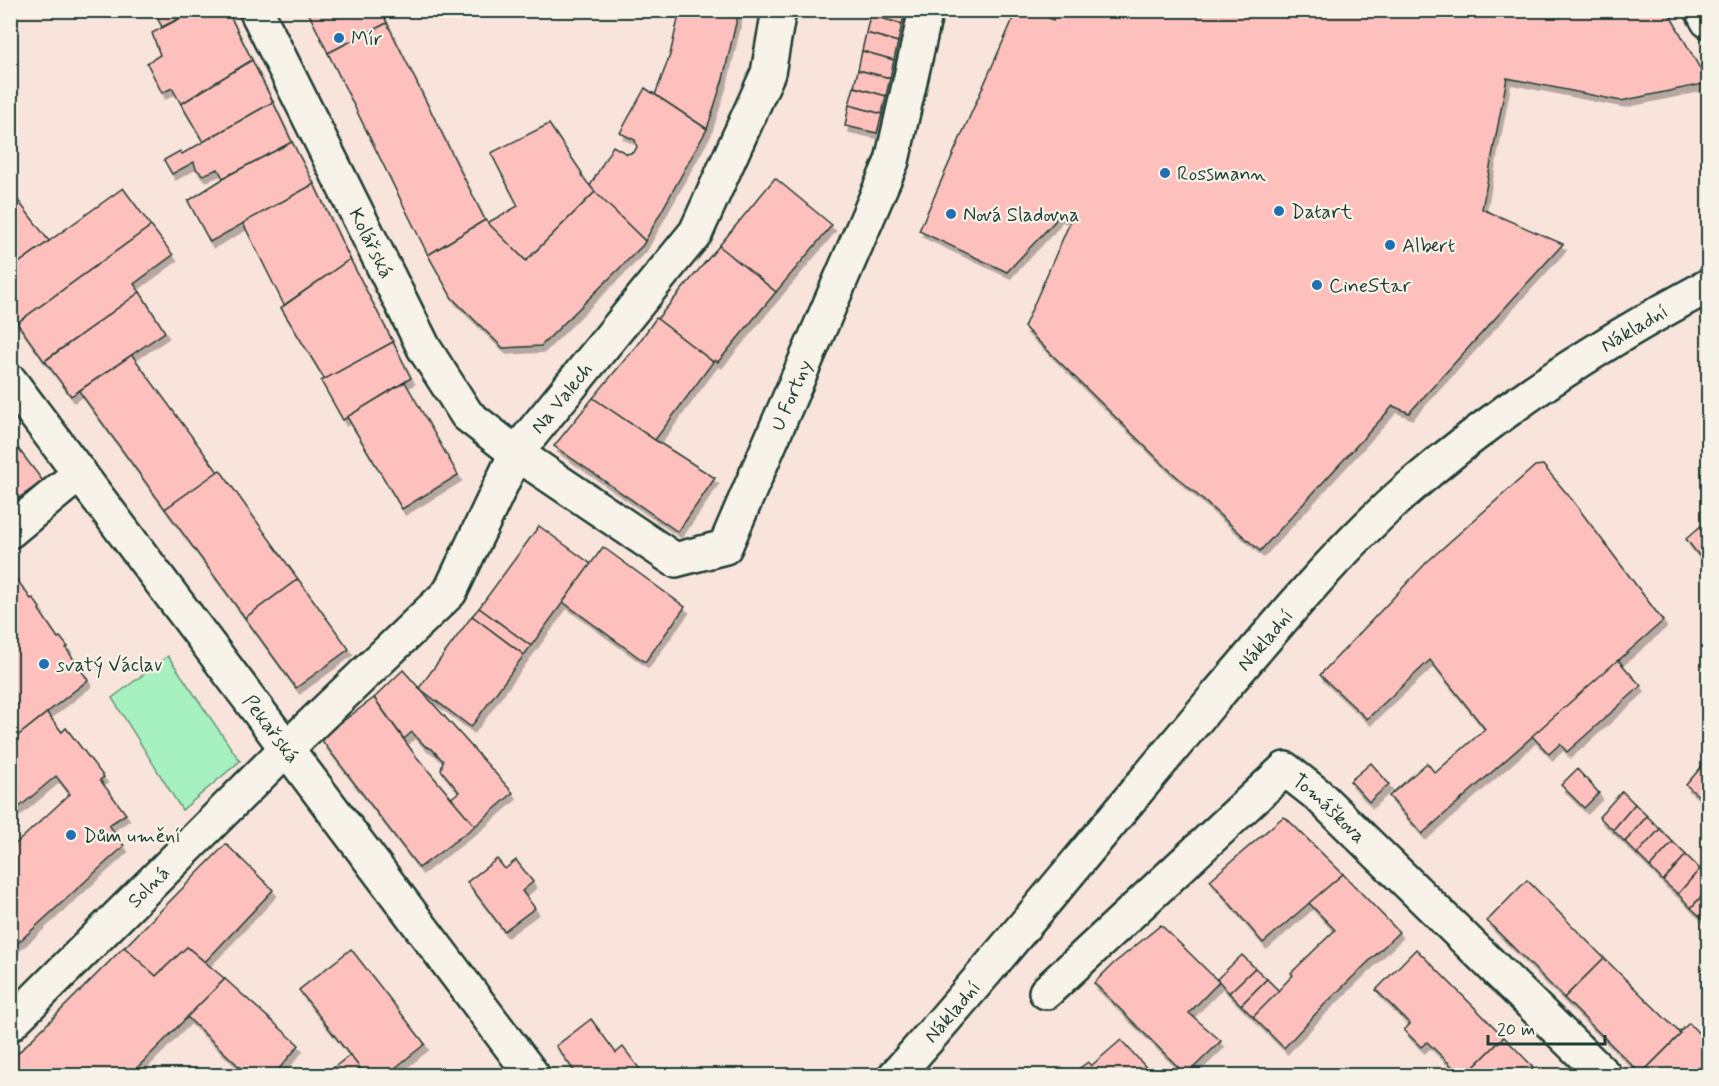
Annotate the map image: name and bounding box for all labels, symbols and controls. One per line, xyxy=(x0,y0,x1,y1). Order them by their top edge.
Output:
place label: Mír xyxy=(351,26,382,53)
marker: Mír xyxy=(332,31,346,45)
place label: Rossmann xyxy=(1177,161,1266,188)
marker: Rossmann xyxy=(1158,166,1172,180)
place label: Datart xyxy=(1291,199,1352,226)
place label: Nová Sladovna xyxy=(963,202,1079,229)
street label: Kolářská xyxy=(341,204,399,283)
marker: Datart xyxy=(1272,204,1286,218)
marker: Nová Sladovna xyxy=(944,207,958,221)
place label: Albert xyxy=(1402,233,1455,260)
marker: Albert xyxy=(1383,238,1397,252)
place label: CineStar xyxy=(1329,273,1412,300)
marker: CineStar xyxy=(1310,278,1324,292)
street label: Nákladní xyxy=(1596,299,1673,360)
street label: U Fortny xyxy=(765,356,819,435)
street label: Na Valech xyxy=(525,357,599,440)
street label: Nákladní xyxy=(1231,604,1300,677)
place label: svatý Václav xyxy=(56,652,162,679)
marker: svatý Václav xyxy=(37,657,51,671)
street label: Pekařská xyxy=(236,690,305,769)
street label: Tomáškova xyxy=(1286,768,1371,850)
place label: Dům umění xyxy=(83,823,181,850)
marker: Dům umění xyxy=(64,828,78,842)
street label: Solná xyxy=(122,860,176,915)
street label: Nákladní xyxy=(918,975,987,1049)
scale bar xyxy=(1488,1008,1605,1046)
text: 20 m xyxy=(1497,1018,1535,1042)

